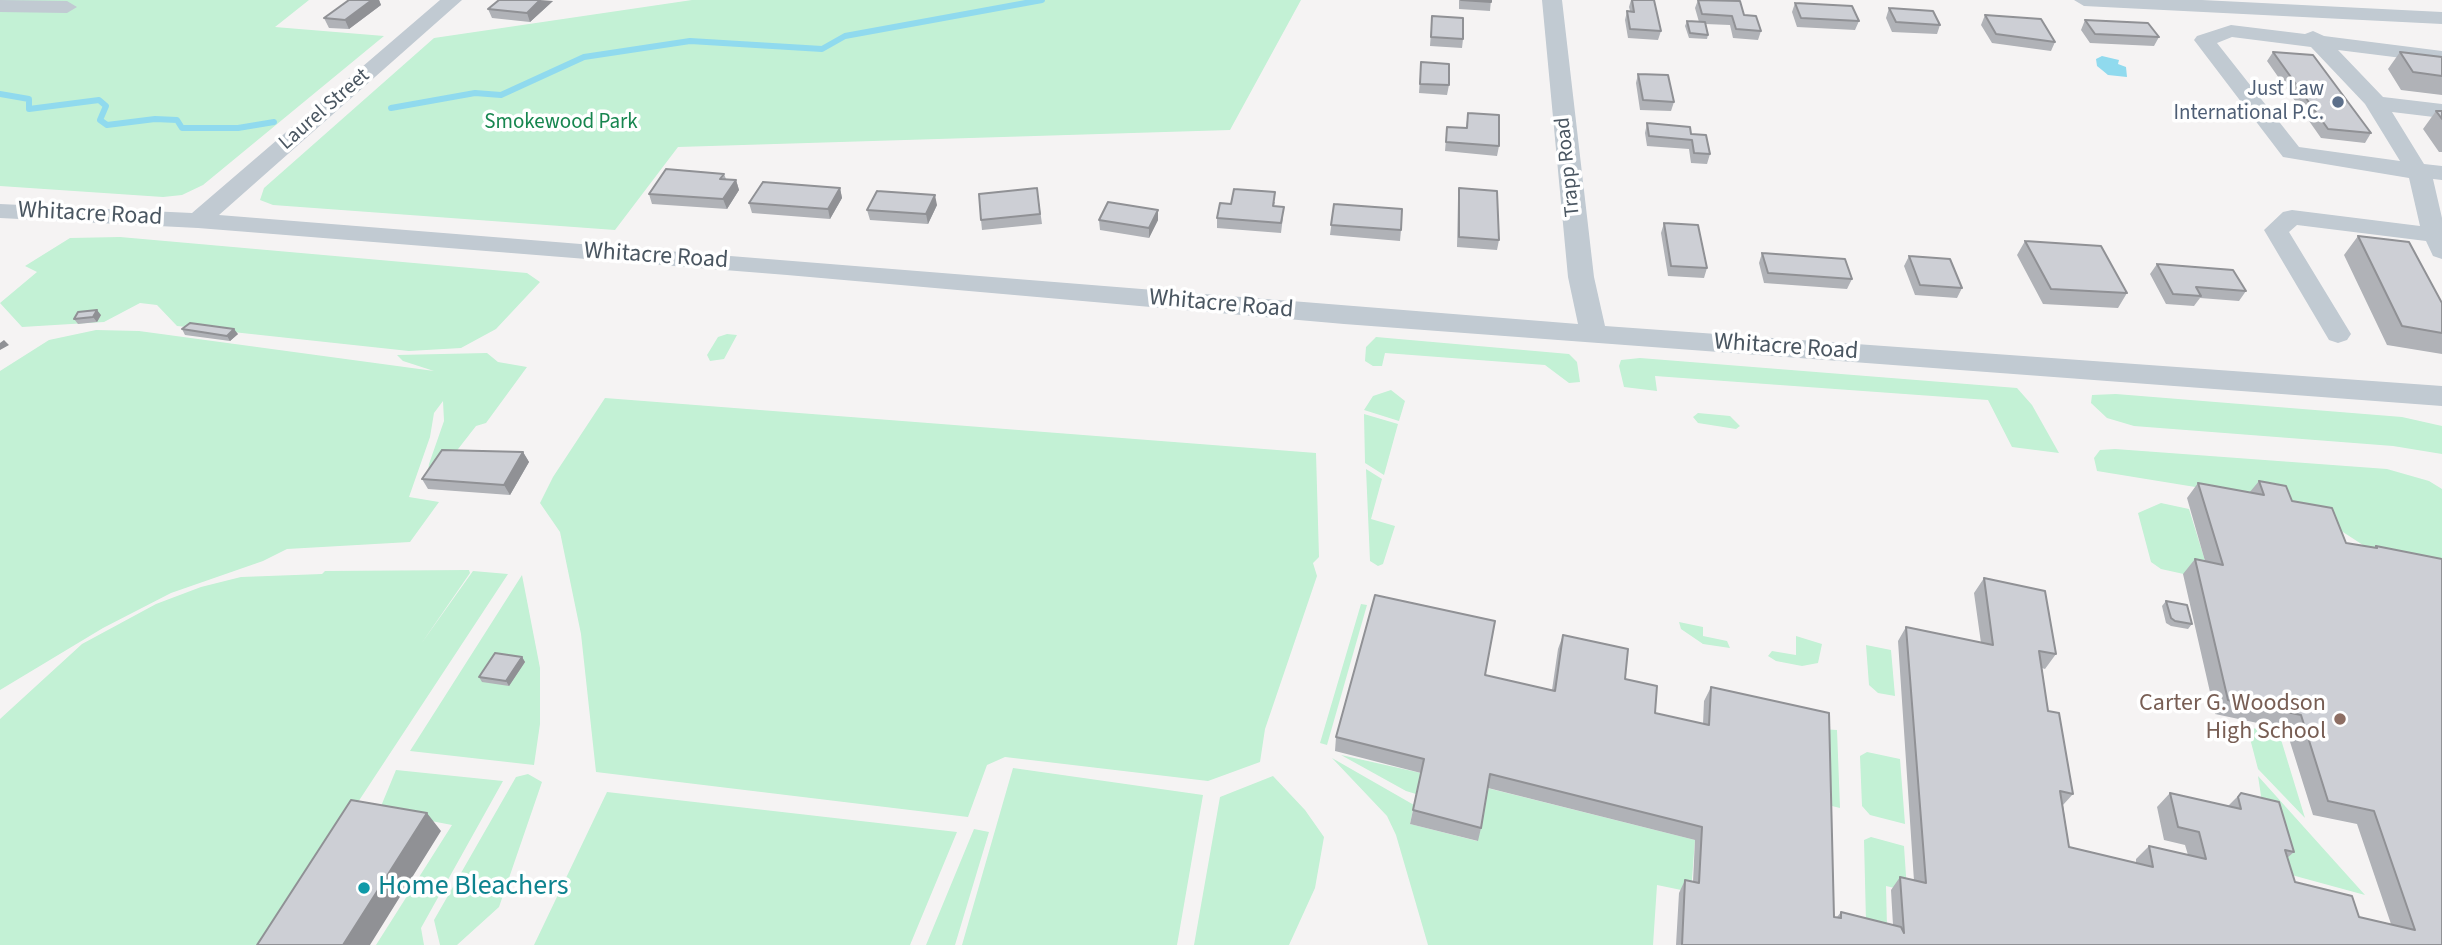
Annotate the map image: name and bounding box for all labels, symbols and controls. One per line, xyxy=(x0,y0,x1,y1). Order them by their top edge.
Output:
street label: Laurel Street xyxy=(275,64,375,156)
place label: Just Law International P.C. xyxy=(2173,77,2324,127)
marker: Just Law International P.C. xyxy=(2330,94,2346,110)
park label: Smokewood Park xyxy=(484,110,638,136)
street label: Trapp Road xyxy=(1551,116,1587,218)
street label: Whitacre Road xyxy=(17,197,163,233)
street label: Whitacre Road xyxy=(583,238,729,276)
street label: Whitacre Road xyxy=(1148,284,1294,326)
street label: Whitacre Road xyxy=(1713,329,1859,367)
place label: Carter G. Woodson High School xyxy=(2139,691,2326,747)
marker: Carter G. Woodson High School xyxy=(2332,711,2348,727)
place label: Home Bleachers xyxy=(378,871,569,905)
marker: Home Bleachers xyxy=(356,880,372,896)

